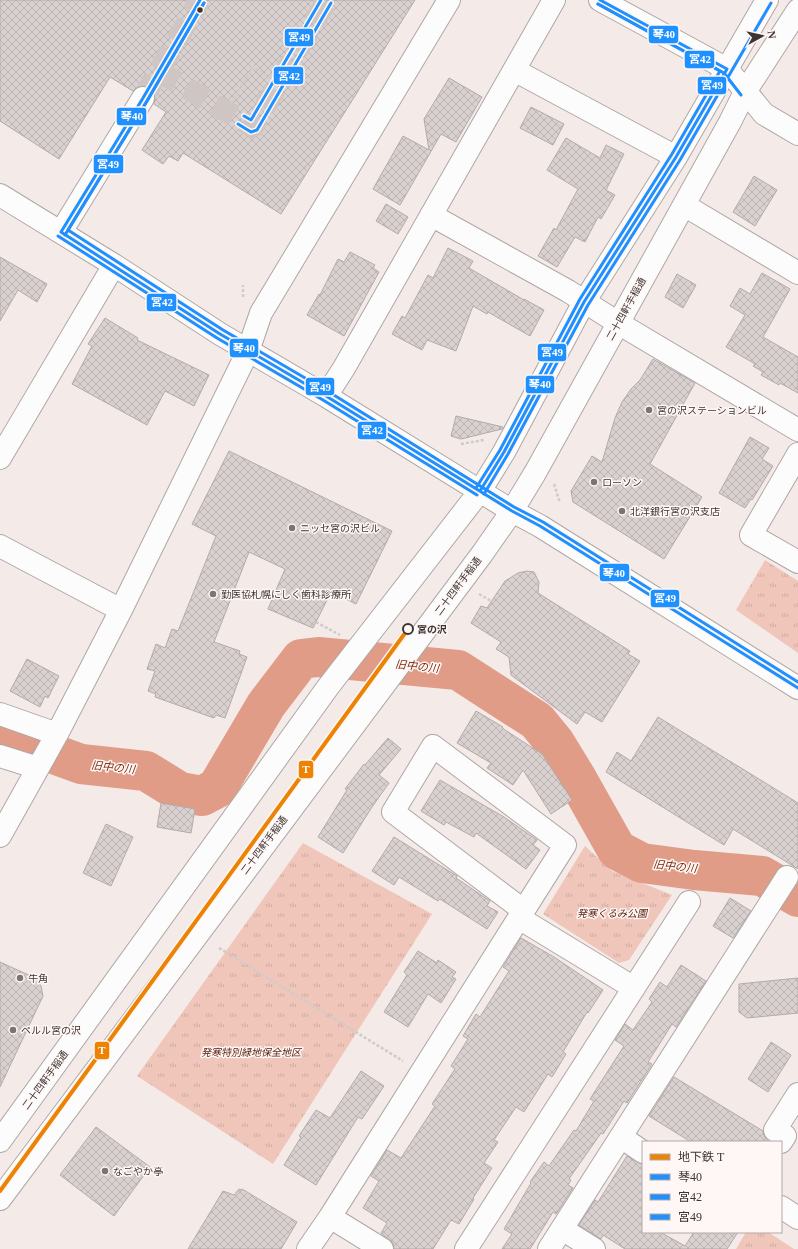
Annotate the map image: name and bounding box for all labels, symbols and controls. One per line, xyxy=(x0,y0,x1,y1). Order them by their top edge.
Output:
unlabelled marker xyxy=(195,5,205,15)
north arrow xyxy=(742,16,782,56)
line badge: 琴40 xyxy=(648,25,679,44)
line badge: 宮49 xyxy=(284,28,314,47)
text: 琴40 xyxy=(652,28,675,40)
text: N xyxy=(765,30,778,39)
text: 宮49 xyxy=(288,31,310,43)
line badge: 宮42 xyxy=(684,50,715,69)
text: 宮42 xyxy=(689,53,711,65)
line badge: 宮42 xyxy=(273,66,304,85)
text: 宮42 xyxy=(278,70,300,82)
line badge: 宮49 xyxy=(697,76,727,95)
text: 宮49 xyxy=(701,79,723,91)
line badge: 琴40 xyxy=(116,107,147,126)
text: 琴40 xyxy=(120,110,143,122)
line badge: 宮49 xyxy=(93,154,124,174)
text: 宮49 xyxy=(97,158,119,170)
street label: 二十四軒手稲通 xyxy=(604,276,648,342)
line badge: 宮42 xyxy=(146,293,177,312)
text: 宮42 xyxy=(151,296,173,308)
line badge: 琴40 xyxy=(229,338,259,358)
text: 琴40 xyxy=(232,342,255,354)
line badge: 宮49 xyxy=(537,343,567,362)
text: 宮49 xyxy=(541,346,563,358)
line badge: 琴40 xyxy=(525,375,555,394)
line badge: 宮49 xyxy=(305,377,335,396)
text: 琴40 xyxy=(528,378,551,390)
text: 宮49 xyxy=(309,381,331,393)
marker: 宮の沢ステーションビル xyxy=(644,405,654,415)
place label: 宮の沢ステーションビル xyxy=(657,405,767,416)
line badge: 宮42 xyxy=(357,421,387,440)
text: 宮42 xyxy=(361,424,383,436)
marker: ローソン xyxy=(589,477,599,487)
place label: ローソン xyxy=(602,477,642,488)
marker: 北洋銀行宮の沢支店 xyxy=(617,506,627,516)
place label: 北洋銀行宮の沢支店 xyxy=(630,506,720,517)
marker: ニッセ宮の沢ビル xyxy=(287,523,297,533)
place label: ニッセ宮の沢ビル xyxy=(300,523,380,534)
street label: 二十四軒手稲通 xyxy=(433,555,483,617)
line badge: 琴40 xyxy=(599,563,630,582)
text: 琴40 xyxy=(602,567,625,579)
marker: 勤医協札幌にしく歯科診療所 xyxy=(208,589,218,599)
place label: 勤医協札幌にしく歯科診療所 xyxy=(221,589,351,600)
line badge: 宮49 xyxy=(650,589,680,608)
text: 宮49 xyxy=(654,592,676,604)
marker: 宮の沢 xyxy=(402,623,414,635)
place label: 宮の沢 xyxy=(417,624,447,635)
water label: 旧中の川 xyxy=(394,658,441,674)
water label: 旧中の川 xyxy=(90,759,137,775)
line badge: T xyxy=(298,760,314,779)
text: T xyxy=(302,763,310,775)
street label: 二十四軒手稲通 xyxy=(239,814,289,876)
water label: 旧中の川 xyxy=(652,858,699,874)
park label: 発寒くるみ公園 xyxy=(577,908,649,919)
marker: 牛角 xyxy=(15,973,25,983)
place label: 牛角 xyxy=(28,973,48,984)
marker: ペルル宮の沢 xyxy=(8,1025,18,1035)
place label: ペルル宮の沢 xyxy=(21,1025,81,1036)
line badge: T xyxy=(94,1041,110,1060)
text: T xyxy=(98,1044,106,1056)
park label: 発寒特別緑地保全地区 xyxy=(201,1047,303,1058)
street label: 二十四軒手稲通 xyxy=(20,1048,70,1112)
legend xyxy=(642,1141,782,1233)
text: 地下鉄 T xyxy=(678,1150,725,1164)
marker: なごやか亭 xyxy=(100,1166,110,1176)
place label: なごやか亭 xyxy=(113,1166,163,1177)
text: 琴40 xyxy=(678,1170,702,1184)
text: 宮42 xyxy=(678,1190,702,1204)
text: 宮49 xyxy=(678,1210,702,1224)

